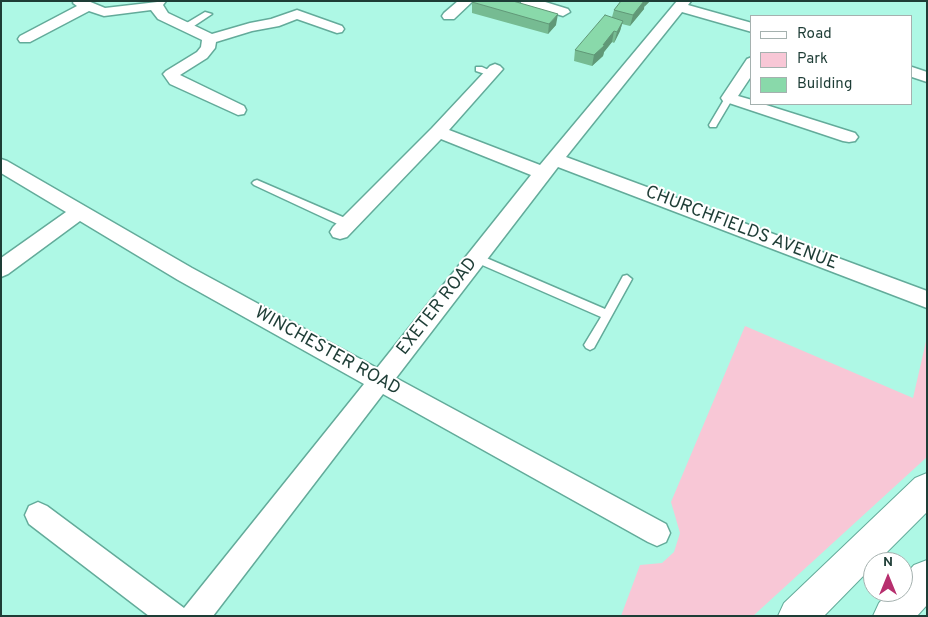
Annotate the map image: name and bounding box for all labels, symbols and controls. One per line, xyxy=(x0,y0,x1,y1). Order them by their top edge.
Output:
legend xyxy=(750,15,913,105)
text: Road xyxy=(797,25,832,44)
text: Park xyxy=(797,50,828,69)
text: Building xyxy=(797,75,852,94)
street label: CHURCHFIELDS AVENUE xyxy=(642,182,840,276)
street label: EXETER ROAD xyxy=(393,254,483,360)
street label: WINCHESTER ROAD xyxy=(250,303,404,401)
north arrow xyxy=(863,552,913,602)
text: N xyxy=(883,554,893,571)

